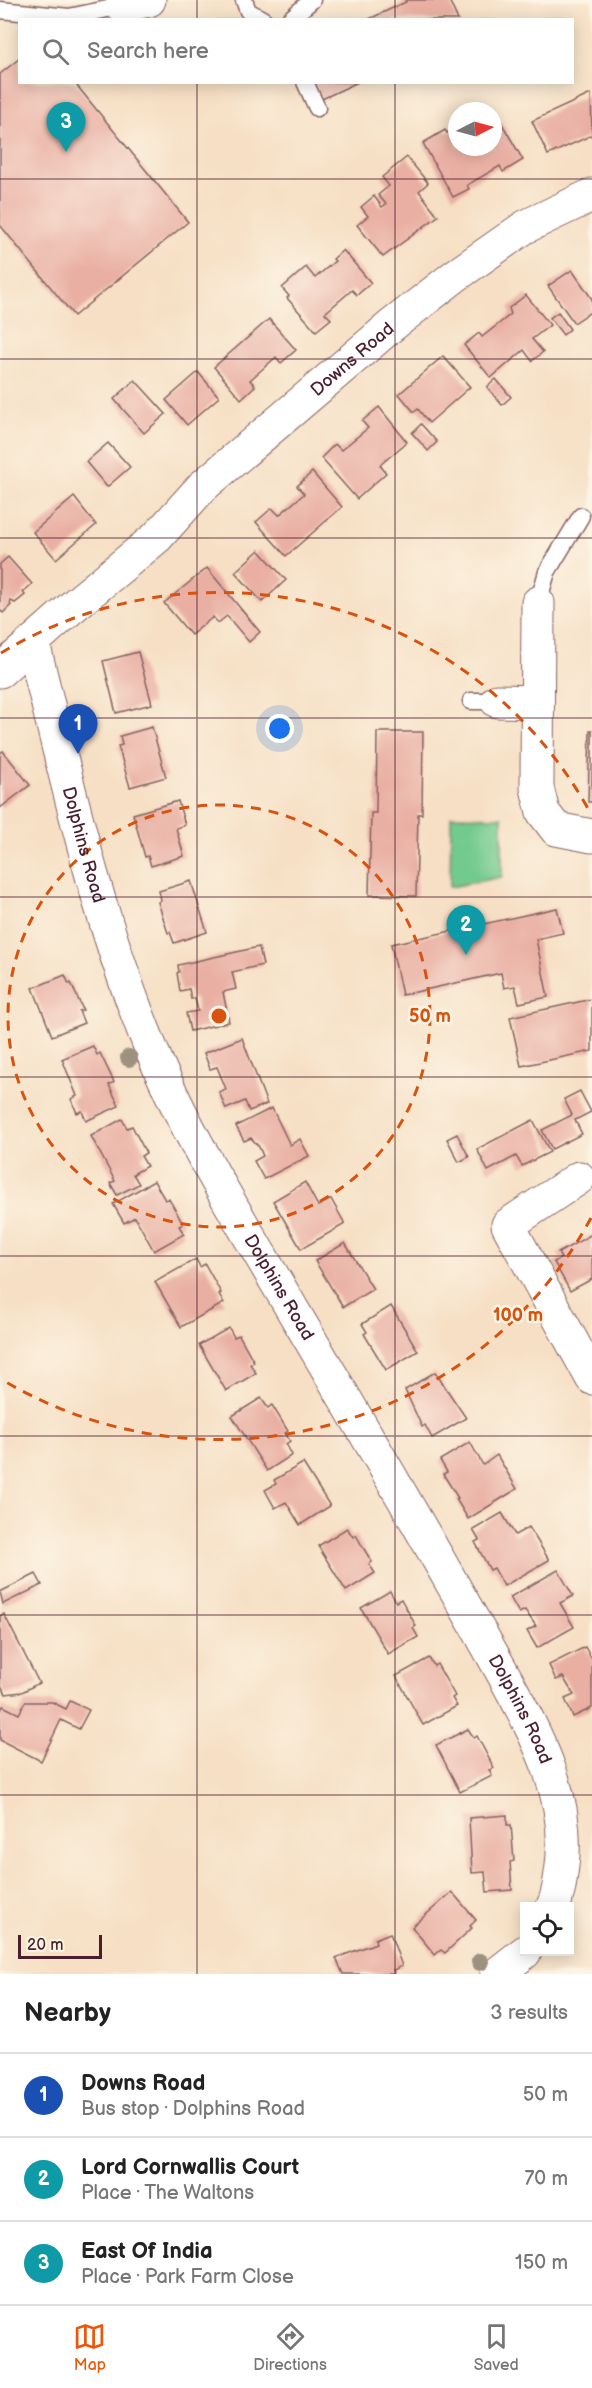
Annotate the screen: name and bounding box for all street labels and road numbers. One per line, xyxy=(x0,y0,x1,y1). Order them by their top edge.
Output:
street label: Downs Road xyxy=(307,318,398,401)
street label: Dolphins Road xyxy=(58,785,109,905)
street label: Dolphins Road xyxy=(239,1231,318,1344)
street label: Dolphins Road xyxy=(484,1651,556,1767)

